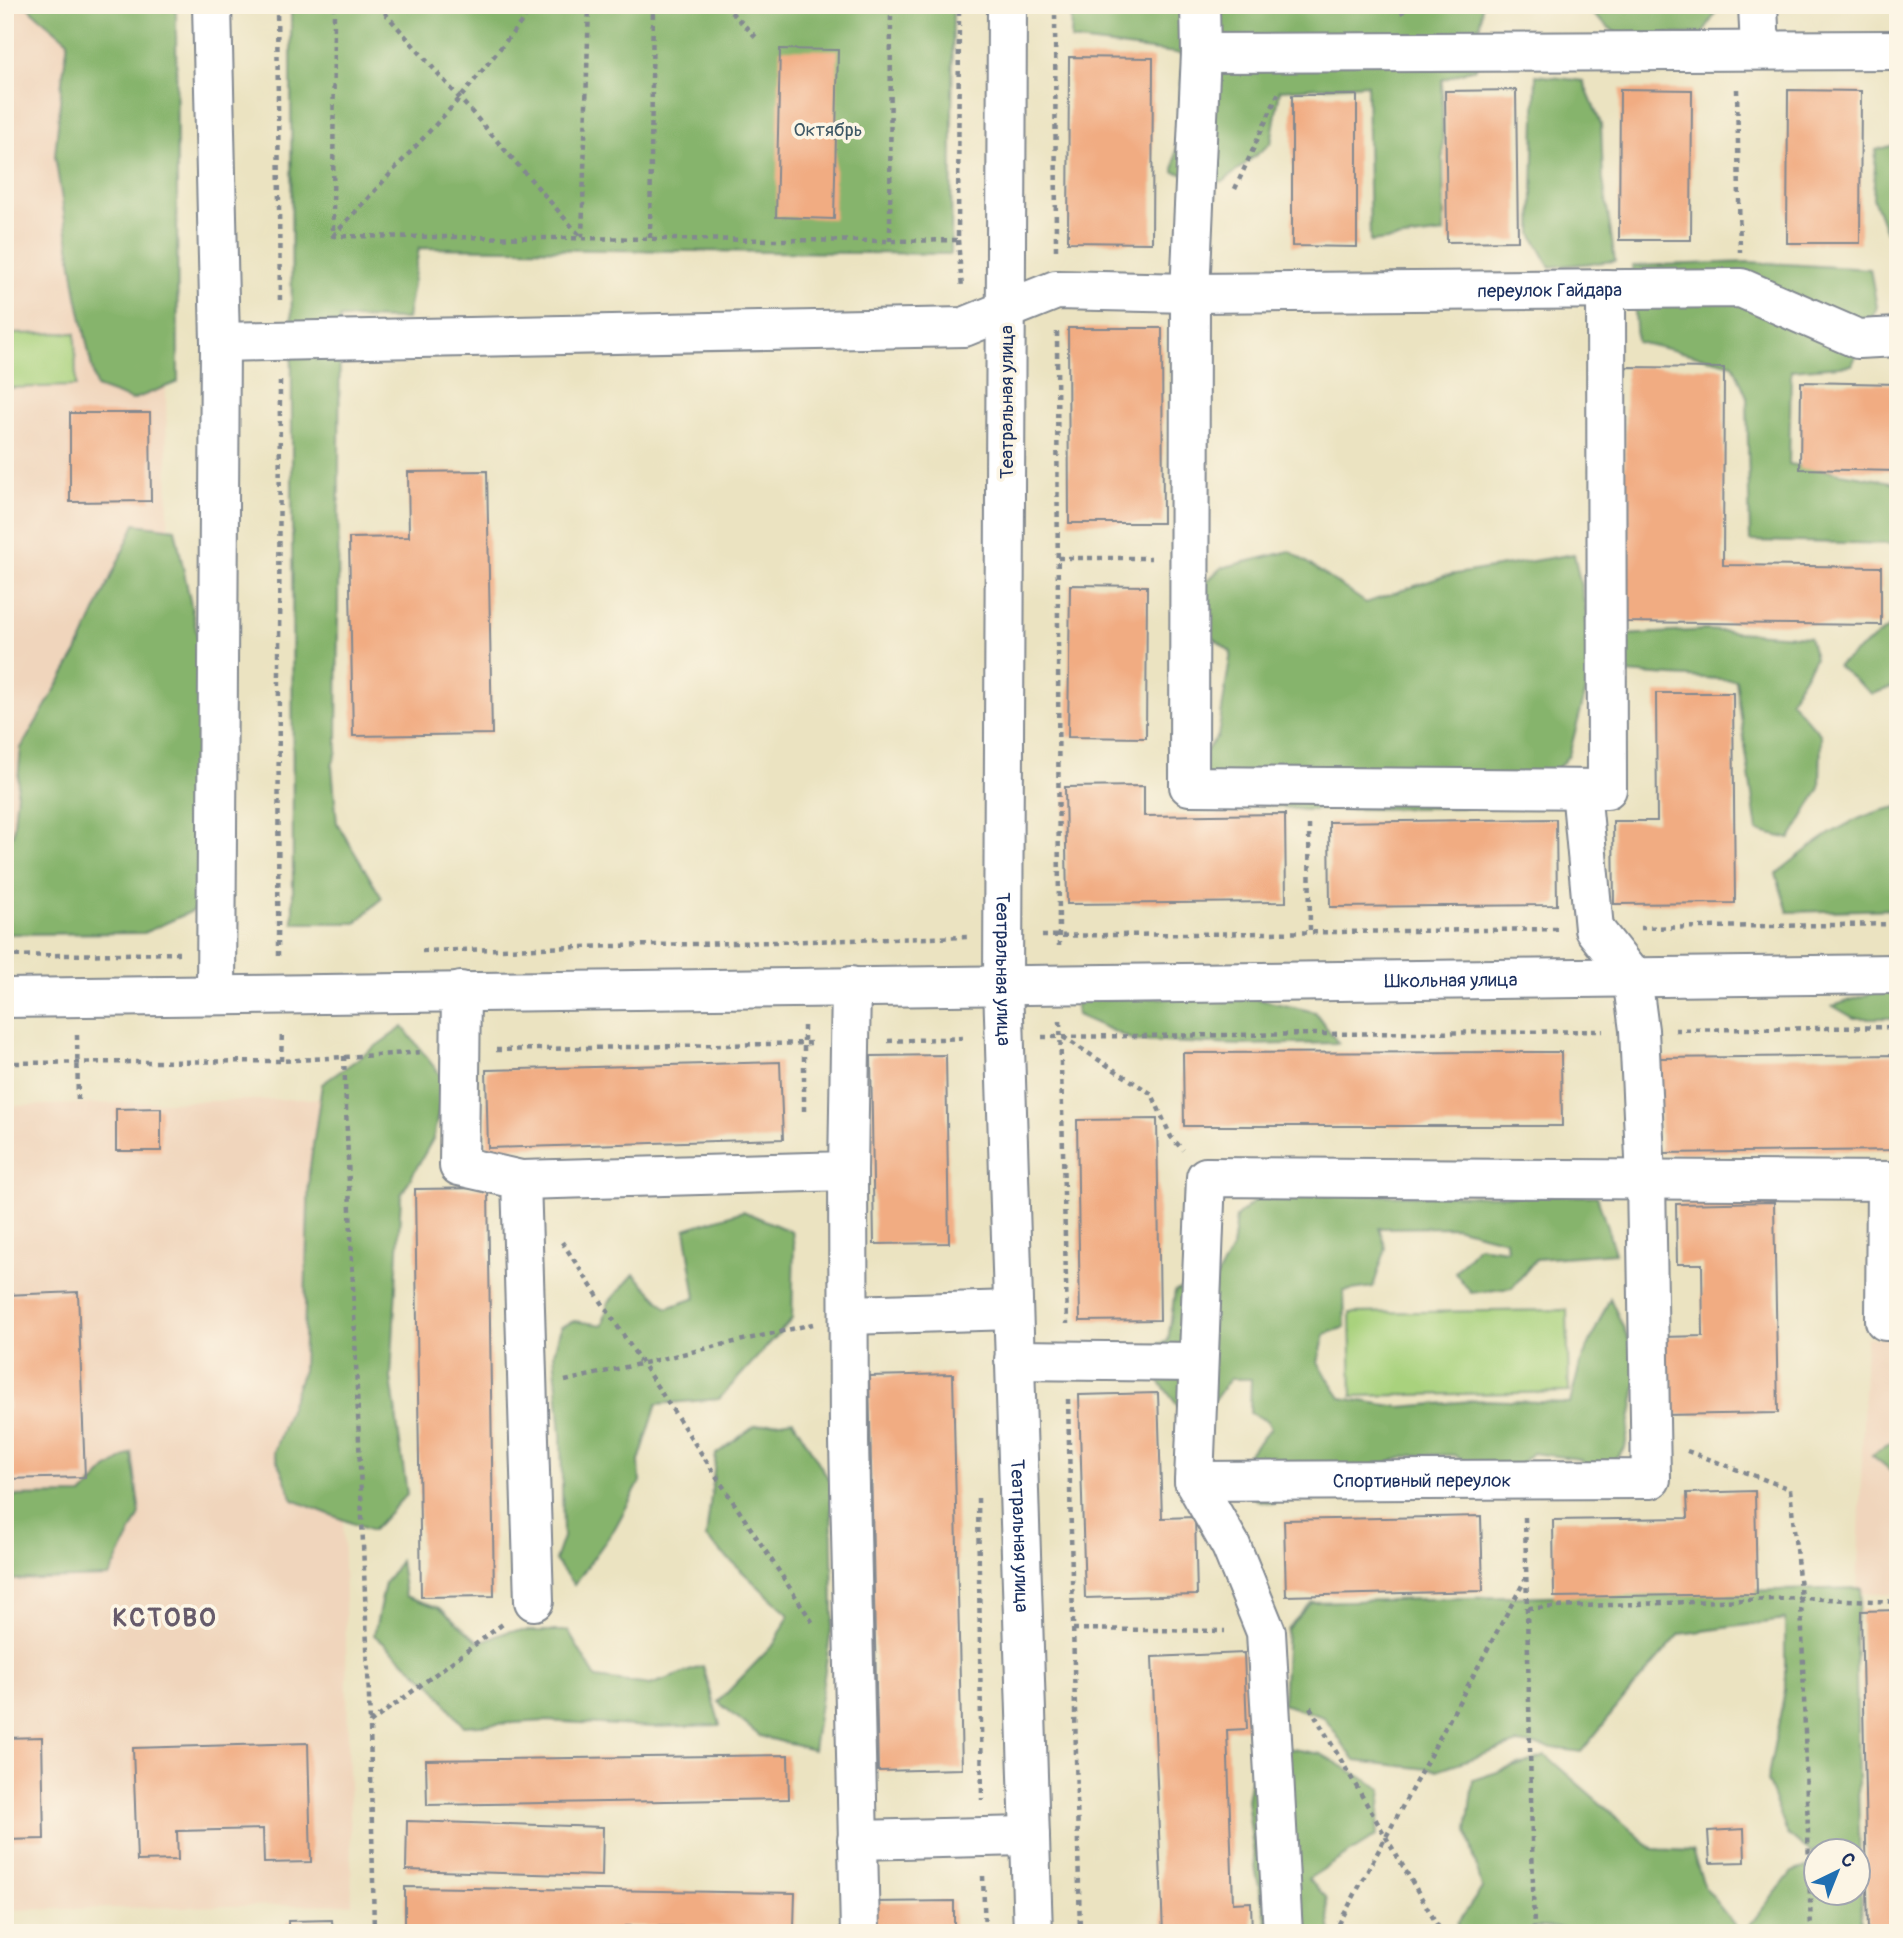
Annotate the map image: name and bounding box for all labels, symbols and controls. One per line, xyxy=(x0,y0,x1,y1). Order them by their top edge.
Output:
park label: Октябрь xyxy=(794,118,862,142)
street label: переулок Гайдара xyxy=(1477,278,1622,303)
street label: Театральная улица xyxy=(995,325,1019,479)
street label: Театральная улица xyxy=(990,892,1016,1046)
street label: Школьная улица xyxy=(1384,968,1518,994)
street label: Театральная улица xyxy=(1005,1459,1034,1613)
street label: Спортивный переулок xyxy=(1333,1469,1511,1493)
district label: КСТОВО xyxy=(112,1602,218,1634)
north arrow xyxy=(1801,1836,1871,1906)
text: С xyxy=(1835,1848,1861,1873)

